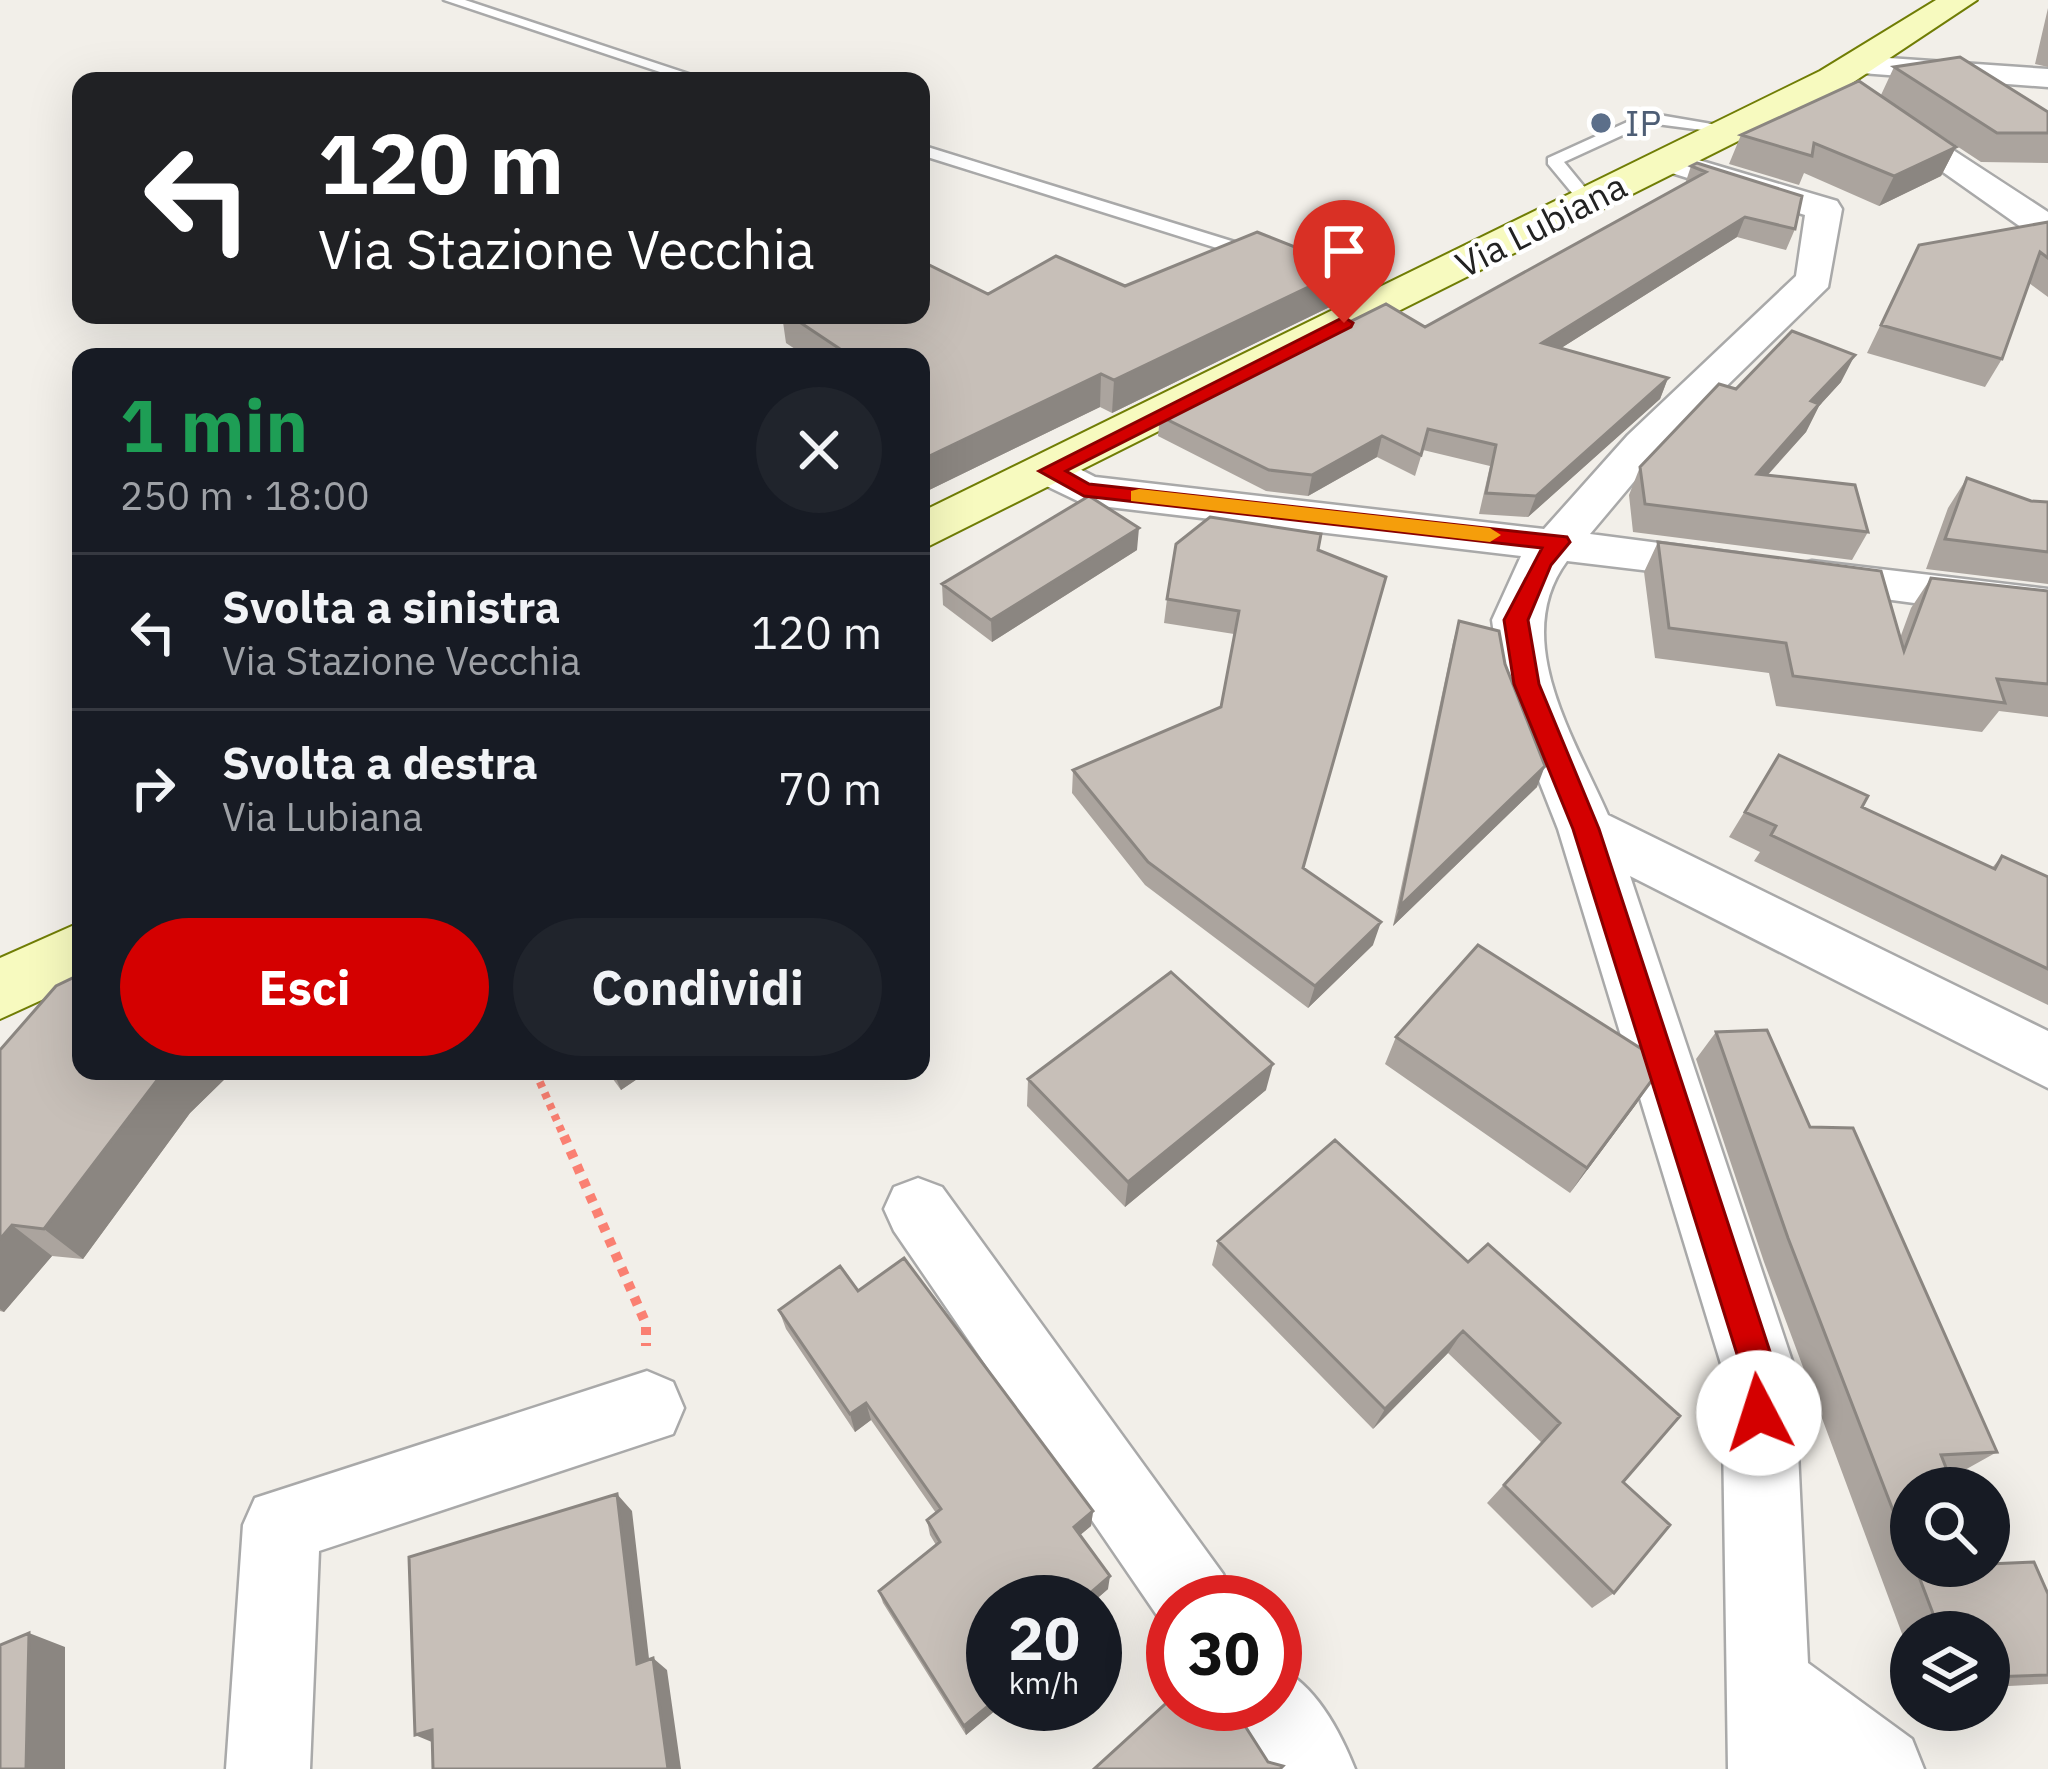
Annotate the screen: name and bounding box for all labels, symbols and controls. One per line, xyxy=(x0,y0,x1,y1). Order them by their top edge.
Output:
place label: IP xyxy=(1625,99,1661,146)
text: 120 m xyxy=(318,108,564,217)
marker: IP xyxy=(1588,110,1614,136)
icon: left xyxy=(120,120,276,276)
street label: Via Lubiana xyxy=(1447,161,1634,288)
pin xyxy=(1293,200,1395,323)
text: Via Stazione Vecchia xyxy=(318,214,815,284)
icon: arrive xyxy=(1311,218,1377,284)
text: 1 min xyxy=(120,378,308,472)
button: close xyxy=(756,387,882,513)
text: 250 m · 18:00 xyxy=(120,470,370,521)
text: Svolta a sinistra xyxy=(222,577,560,635)
icon: left xyxy=(120,599,186,665)
text: 120 m xyxy=(751,603,882,661)
text: Via Stazione Vecchia xyxy=(222,635,581,686)
text: Svolta a destra xyxy=(222,733,538,791)
icon: right xyxy=(120,755,186,821)
text: 70 m xyxy=(778,759,882,817)
text: Via Lubiana xyxy=(222,791,423,842)
button: Esci xyxy=(120,918,489,1056)
button: Condividi xyxy=(513,918,882,1056)
position arrow xyxy=(1696,1350,1822,1476)
map controls xyxy=(1890,1467,2010,1731)
button: search xyxy=(1890,1467,2010,1587)
speed limit sign: 30 xyxy=(1146,1575,1302,1731)
text: 20 xyxy=(1008,1598,1080,1677)
button: layers xyxy=(1890,1611,2010,1731)
text: km/h xyxy=(1009,1663,1079,1702)

